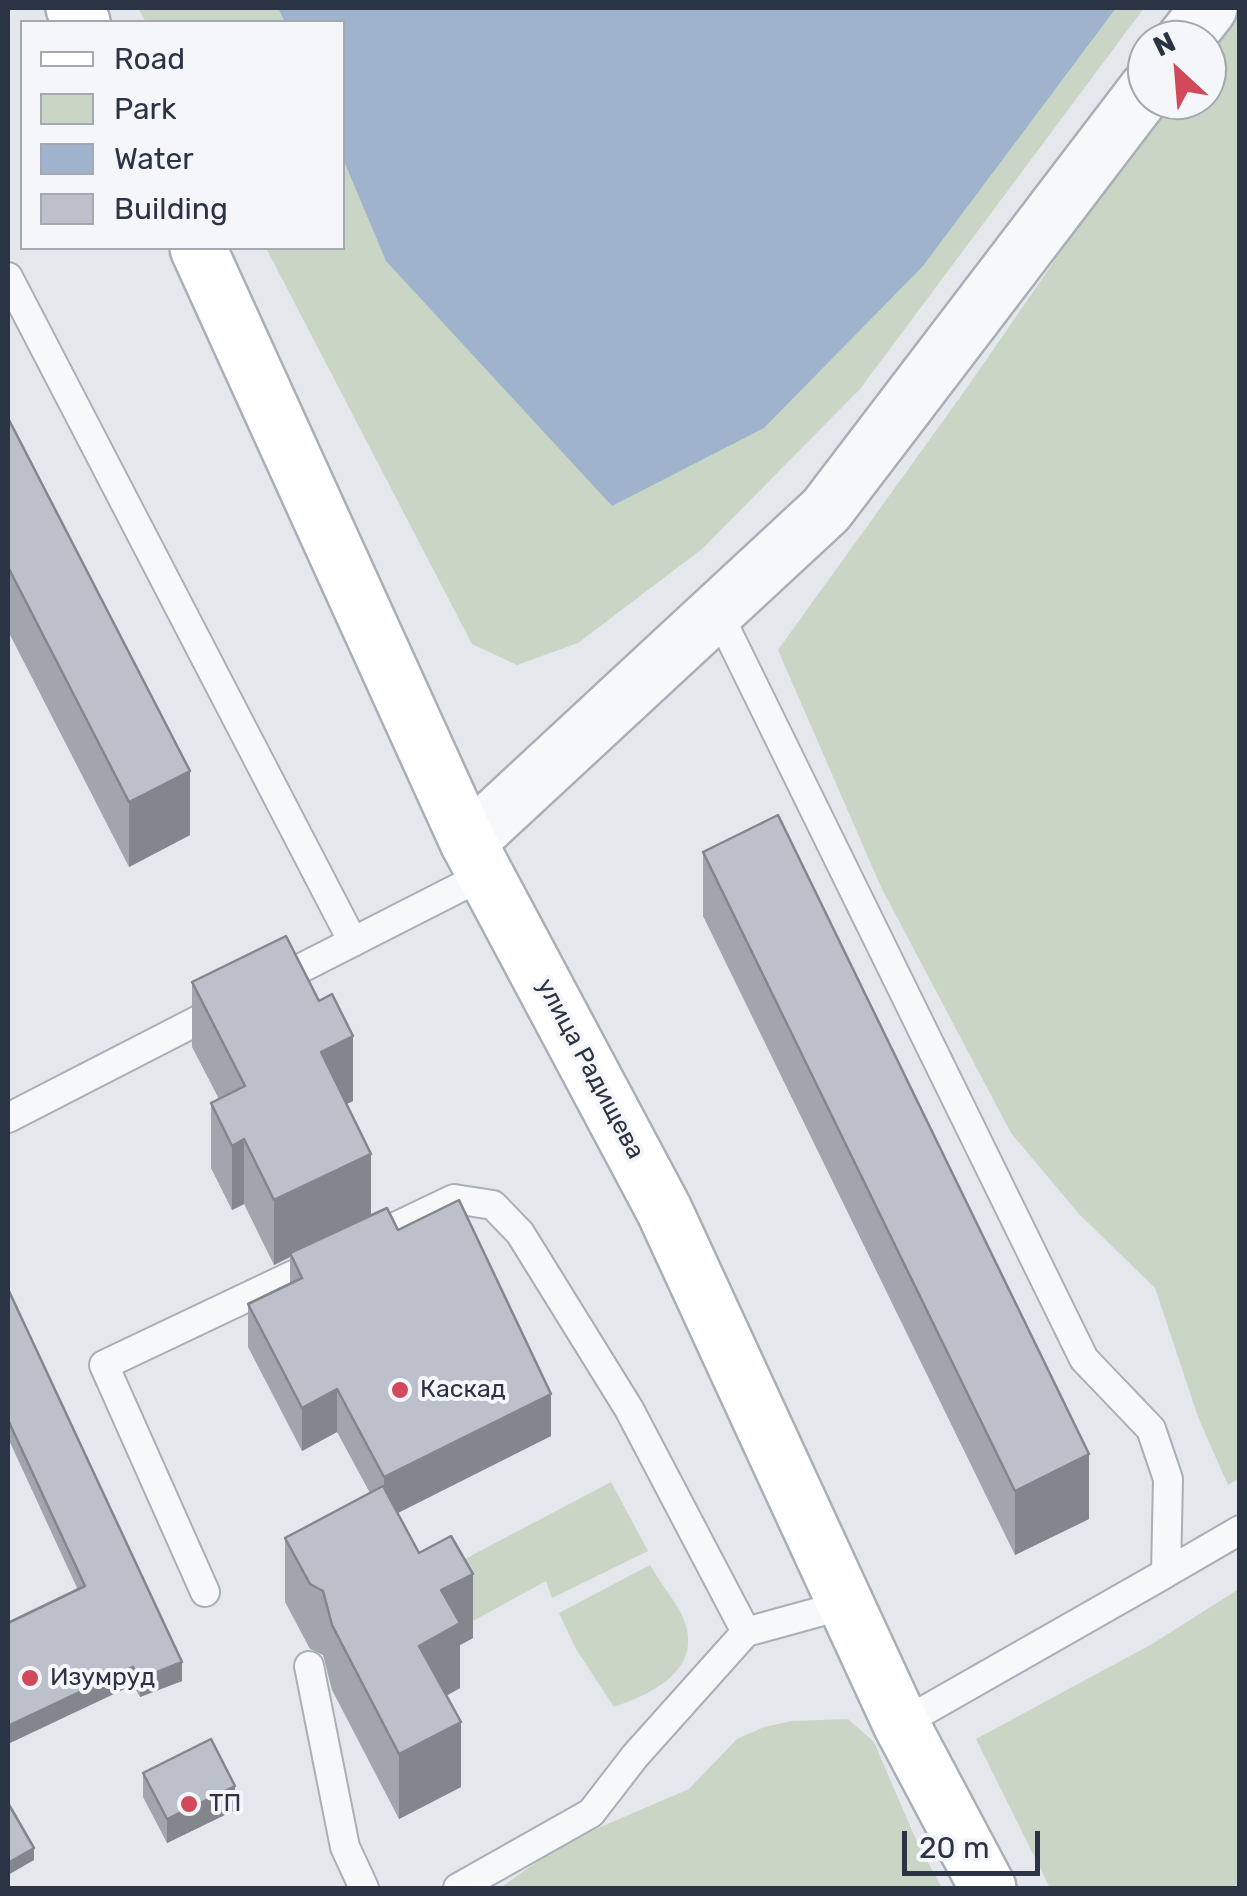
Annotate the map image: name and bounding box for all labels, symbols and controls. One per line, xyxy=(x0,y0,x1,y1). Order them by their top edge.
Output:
legend xyxy=(20,20,345,250)
north arrow xyxy=(1127,20,1227,120)
text: N xyxy=(1148,25,1181,64)
text: Road xyxy=(114,41,185,77)
text: Park xyxy=(114,91,176,127)
text: Water xyxy=(114,141,194,177)
text: Building xyxy=(114,191,228,227)
street label: улица Радищева xyxy=(530,974,650,1164)
place label: Каскад xyxy=(420,1375,506,1405)
marker: Каскад xyxy=(389,1379,411,1401)
place label: Изумруд xyxy=(50,1663,155,1693)
marker: Изумруд xyxy=(19,1667,41,1689)
place label: ТП xyxy=(209,1789,241,1819)
marker: ТП xyxy=(178,1793,200,1815)
scale bar xyxy=(907,1811,1044,1873)
text: 20 m xyxy=(919,1830,990,1866)

